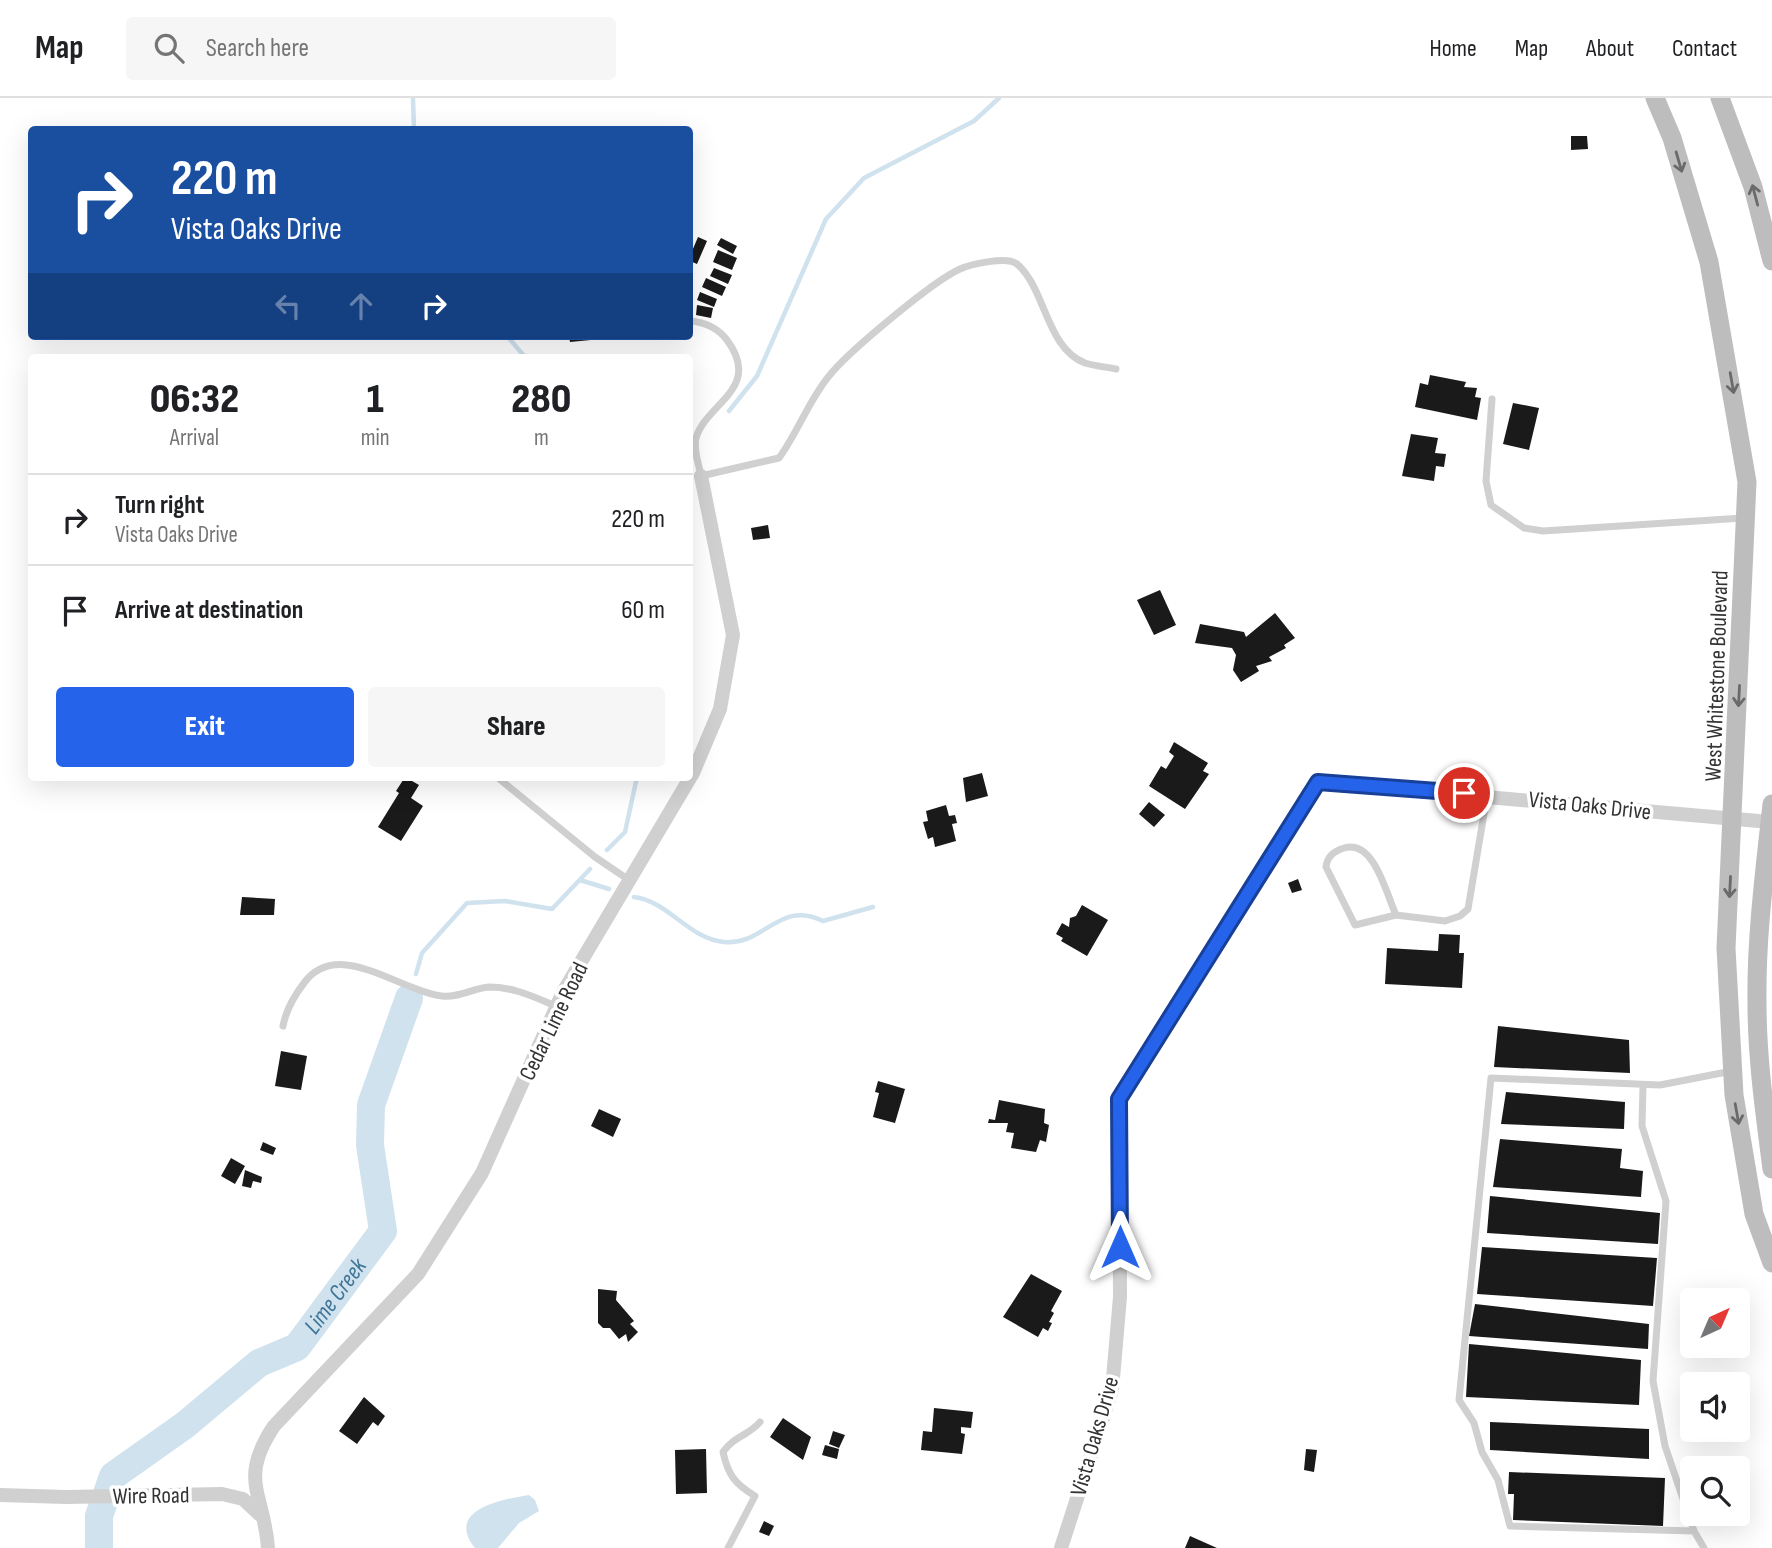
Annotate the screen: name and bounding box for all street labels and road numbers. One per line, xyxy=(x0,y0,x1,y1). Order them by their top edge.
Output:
street label: West Whitestone Boulevard xyxy=(1699,570,1735,782)
street label: Vista Oaks Drive xyxy=(1527,786,1652,826)
street label: Cedar Lime Road xyxy=(513,958,594,1085)
street label: Vista Oaks Drive xyxy=(1065,1373,1125,1499)
street label: Wire Road xyxy=(112,1481,190,1511)

